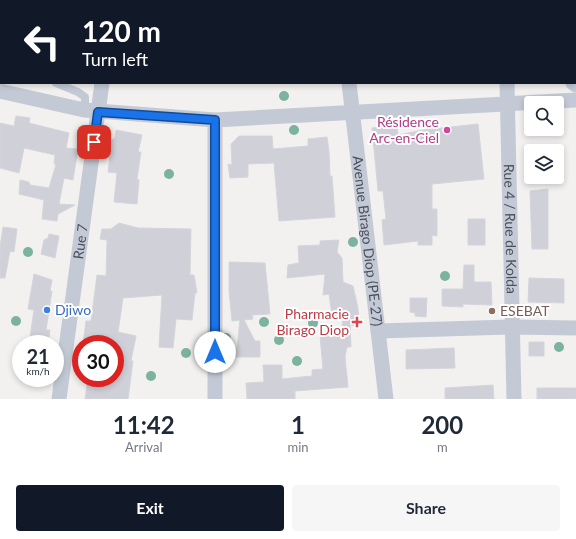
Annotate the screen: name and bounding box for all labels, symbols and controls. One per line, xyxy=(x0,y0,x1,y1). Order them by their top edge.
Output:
text: 120 m xyxy=(82,14,161,48)
icon: left xyxy=(16,16,68,68)
text: Turn left xyxy=(82,48,148,70)
map controls xyxy=(524,96,564,184)
button: search xyxy=(524,96,564,136)
place label: Résidence Arc-en-Ciel xyxy=(369,113,439,146)
pin xyxy=(77,125,111,159)
marker: Résidence Arc-en-Ciel xyxy=(442,125,452,135)
icon: arrive xyxy=(83,131,105,153)
button: layers xyxy=(524,144,564,184)
street label: Avenue Birago Diop (PE-27) xyxy=(350,155,386,327)
street label: Rue 4 / Rue de Kolda xyxy=(501,164,521,294)
street label: Rue 7 xyxy=(69,223,91,260)
place label: Djiwo xyxy=(55,301,91,318)
place label: ESEBAT xyxy=(500,302,550,319)
marker: Djiwo xyxy=(42,305,52,315)
place label: Pharmacie Birago Diop xyxy=(276,305,349,338)
marker: ESEBAT xyxy=(487,306,497,316)
marker: Pharmacie Birago Diop xyxy=(352,317,362,327)
position arrow xyxy=(194,331,236,373)
speed limit sign: 30 xyxy=(72,335,124,387)
text: 21 xyxy=(26,344,50,368)
text: km/h xyxy=(26,365,50,377)
text: 11:42 xyxy=(113,410,175,439)
text: 1 xyxy=(291,410,305,439)
text: 200 xyxy=(421,410,463,439)
text: Arrival xyxy=(125,439,162,455)
text: min xyxy=(288,439,309,455)
text: m xyxy=(437,439,448,455)
button: Exit xyxy=(16,485,284,531)
button: Share xyxy=(292,485,560,531)

